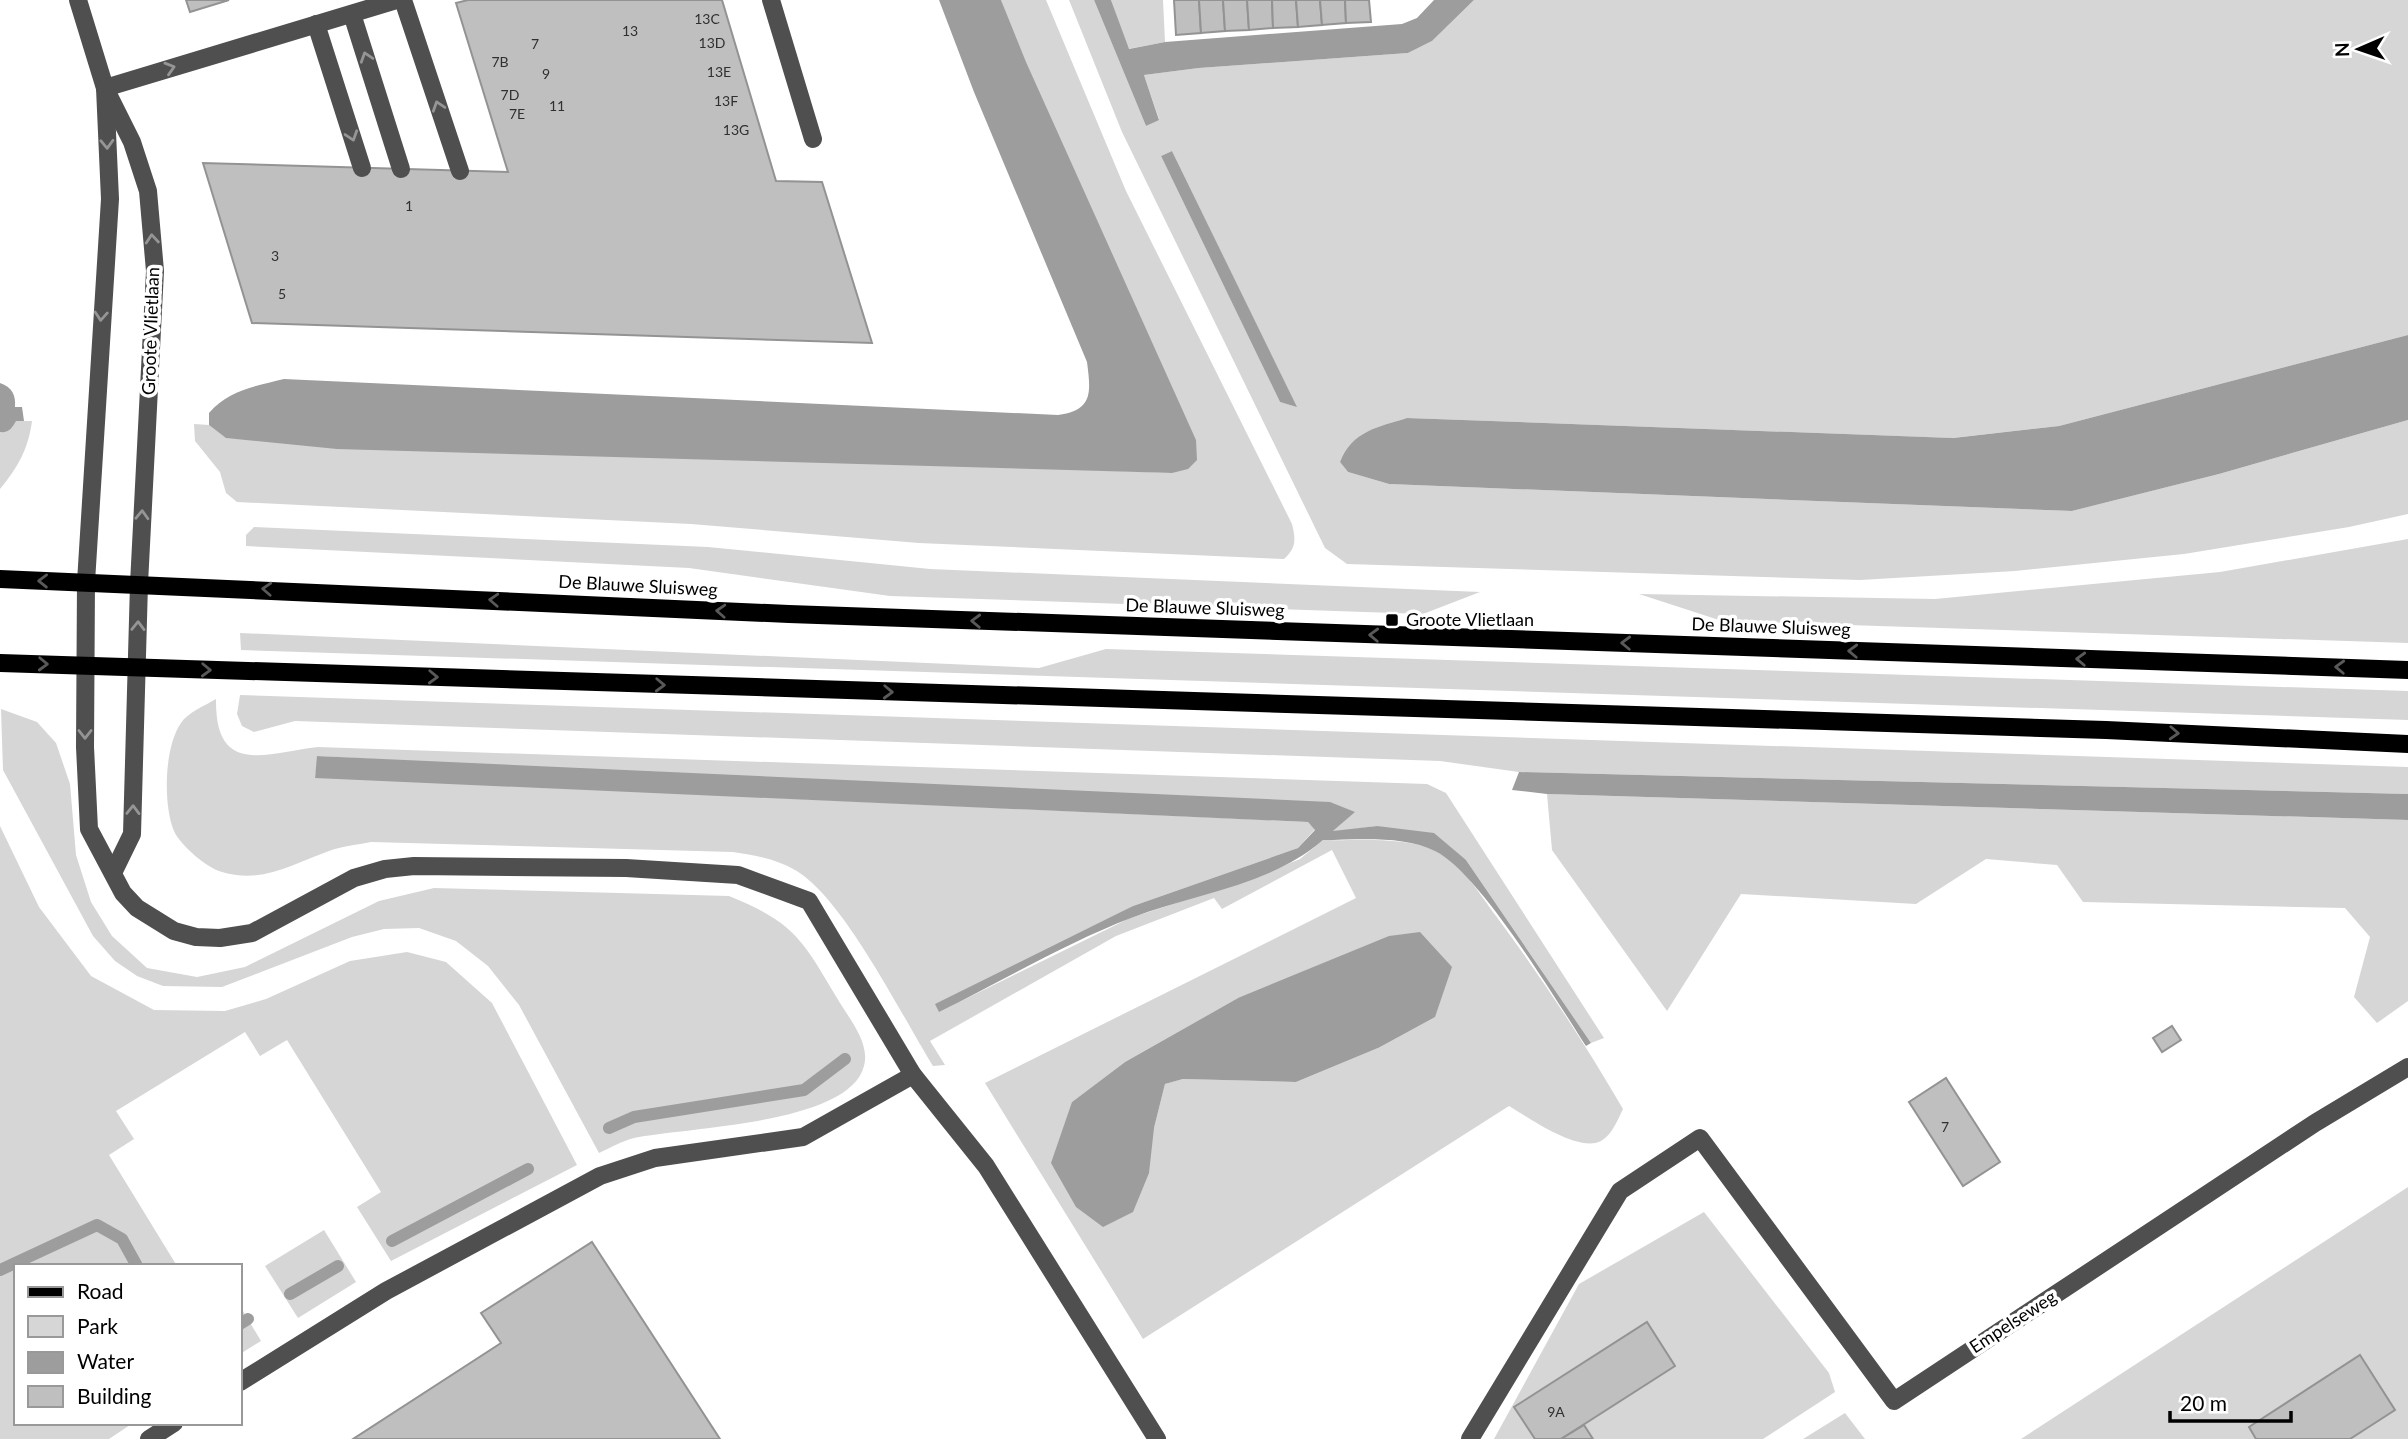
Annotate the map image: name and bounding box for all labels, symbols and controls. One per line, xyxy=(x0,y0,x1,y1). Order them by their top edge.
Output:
house number: 13C xyxy=(694,10,720,27)
north arrow xyxy=(2324,14,2394,84)
house number: 13 xyxy=(622,22,638,39)
house number: 13D xyxy=(699,34,725,51)
house number: 7 xyxy=(531,35,539,52)
text: N xyxy=(2330,42,2353,57)
one-way arrow xyxy=(359,51,374,63)
house number: 7B xyxy=(491,53,509,70)
one-way arrow xyxy=(164,62,176,77)
house number: 13E xyxy=(707,63,731,80)
house number: 9 xyxy=(542,65,550,82)
house number: 7D xyxy=(501,86,519,103)
house number: 13F xyxy=(714,92,738,109)
house number: 11 xyxy=(549,97,565,114)
one-way arrow xyxy=(432,100,446,113)
house number: 7E xyxy=(509,105,525,122)
house number: 13G xyxy=(723,121,749,138)
one-way arrow xyxy=(344,129,358,142)
one-way arrow xyxy=(100,138,115,149)
house number: 1 xyxy=(405,197,413,214)
one-way arrow xyxy=(145,234,160,245)
house number: 3 xyxy=(271,247,279,264)
street label: Groote Vlietlaan xyxy=(137,267,163,395)
house number: 5 xyxy=(278,285,286,302)
one-way arrow xyxy=(94,311,109,322)
one-way arrow xyxy=(134,510,149,521)
street label: De Blauwe Sluisweg xyxy=(558,570,718,600)
one-way arrow xyxy=(37,573,48,588)
one-way arrow xyxy=(261,582,272,597)
one-way arrow xyxy=(488,593,499,608)
street label: De Blauwe Sluisweg xyxy=(1125,593,1285,621)
one-way arrow xyxy=(716,603,727,618)
place label: Groote Vlietlaan xyxy=(1406,608,1534,630)
marker: Groote Vlietlaan xyxy=(1384,612,1400,628)
street label: De Blauwe Sluisweg xyxy=(1691,612,1851,640)
one-way arrow xyxy=(971,613,982,628)
one-way arrow xyxy=(131,620,146,631)
one-way arrow xyxy=(1369,627,1380,642)
one-way arrow xyxy=(1620,636,1631,651)
one-way arrow xyxy=(1848,644,1859,659)
one-way arrow xyxy=(2075,652,2086,667)
one-way arrow xyxy=(37,657,48,672)
one-way arrow xyxy=(2334,660,2345,675)
one-way arrow xyxy=(200,663,211,678)
one-way arrow xyxy=(428,670,439,685)
one-way arrow xyxy=(655,677,666,692)
one-way arrow xyxy=(882,684,893,699)
one-way arrow xyxy=(2169,726,2180,741)
one-way arrow xyxy=(77,729,93,740)
one-way arrow xyxy=(125,804,141,815)
house number: 7 xyxy=(1941,1118,1949,1135)
legend xyxy=(14,1264,242,1425)
text: Road xyxy=(77,1278,124,1303)
street label: Empelseweg xyxy=(1965,1285,2060,1357)
text: Park xyxy=(77,1313,118,1338)
text: Water xyxy=(77,1348,134,1373)
scale bar xyxy=(2170,1380,2291,1424)
text: Building xyxy=(77,1383,152,1408)
text: 20 m xyxy=(2180,1390,2227,1415)
house number: 9A xyxy=(1547,1403,1565,1420)

